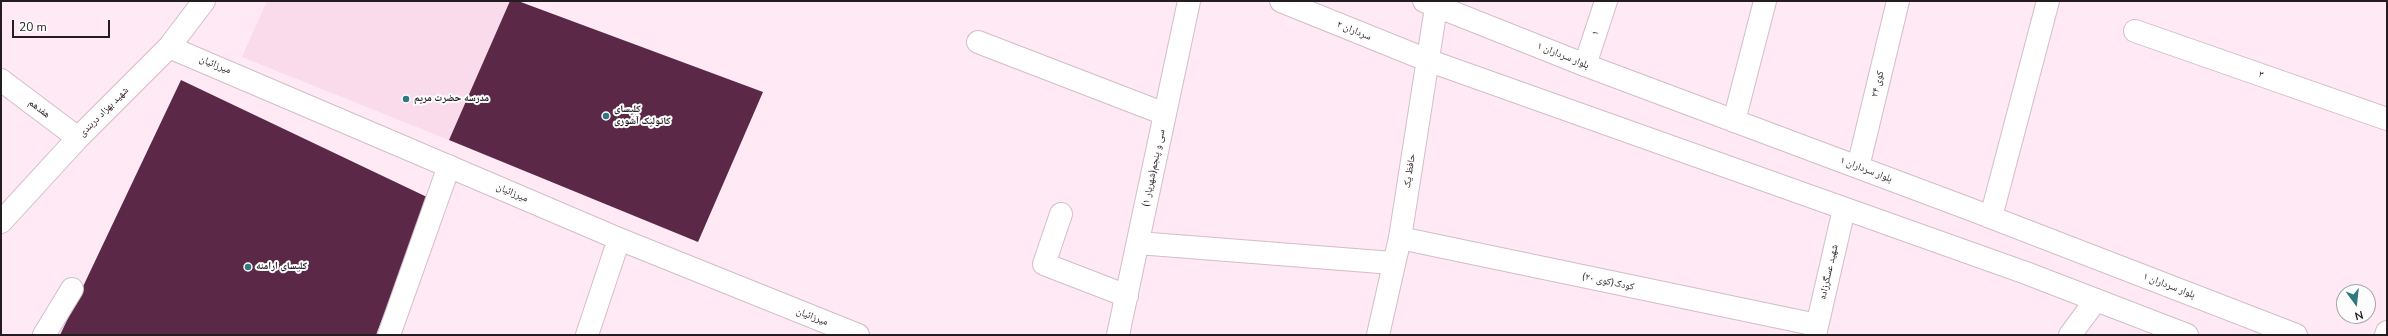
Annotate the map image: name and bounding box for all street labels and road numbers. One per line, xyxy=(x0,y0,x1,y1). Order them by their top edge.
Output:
street label: سرداران ۲ xyxy=(1335,19,1373,43)
street label: ۱ xyxy=(1590,29,1602,37)
street label: بلوار سرداران ۱ xyxy=(1535,40,1591,72)
street label: میرزائیان xyxy=(197,53,233,77)
street label: ۳ xyxy=(2257,69,2265,81)
street label: کوی ۲۴ xyxy=(1869,70,1887,98)
street label: شهید بهزاد دربندی xyxy=(77,85,131,139)
street label: هفدهم xyxy=(26,97,52,121)
street label: سی و پنجم(شهریار ۱) xyxy=(1140,128,1168,208)
street label: حافظ یک xyxy=(1401,153,1419,189)
street label: بلوار سرداران ۱ xyxy=(1838,155,1894,185)
street label: میرزائیان xyxy=(494,181,530,205)
street label: شهید عسگرزاده xyxy=(1817,243,1841,301)
street label: کودک(کوی ۲۰) xyxy=(1581,271,1635,293)
street label: بلوار سرداران ۱ xyxy=(2141,271,2197,301)
street label: میرزائیان xyxy=(794,305,830,329)

